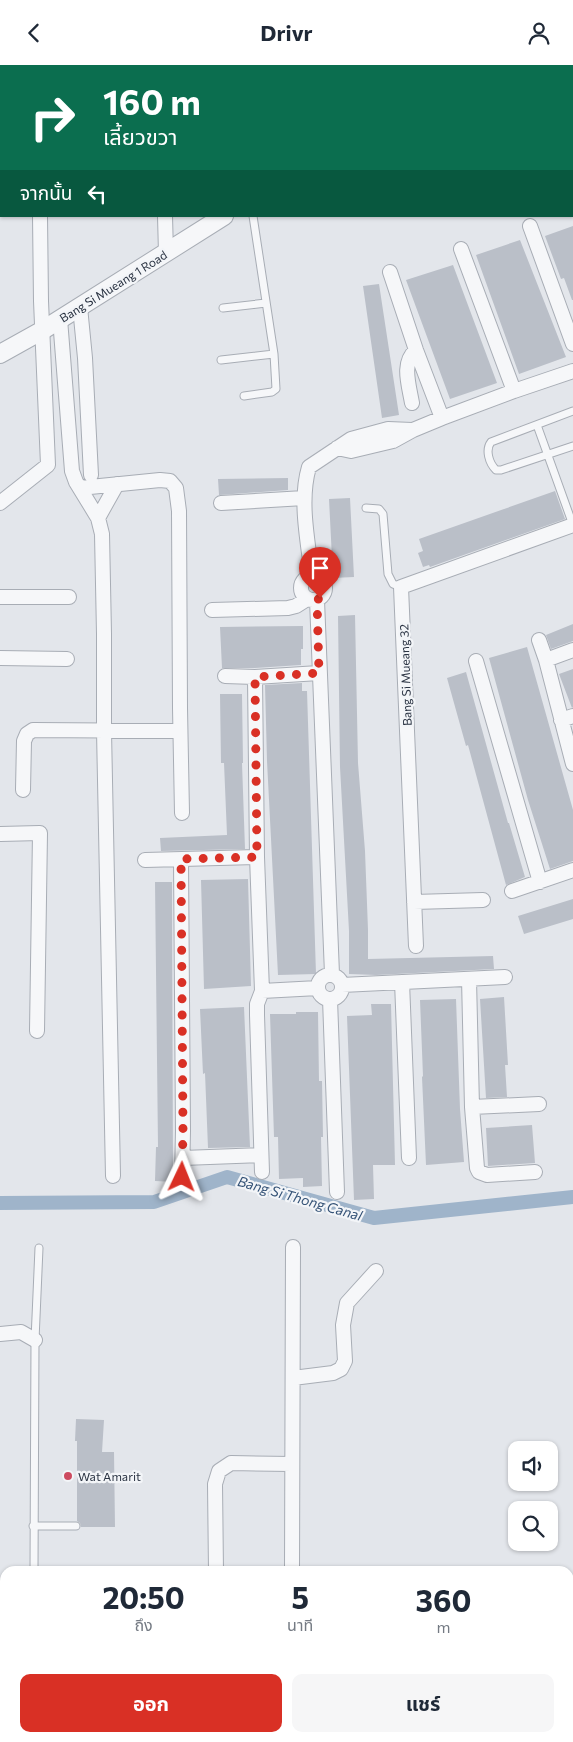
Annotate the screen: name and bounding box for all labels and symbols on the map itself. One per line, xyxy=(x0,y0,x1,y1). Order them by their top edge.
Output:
street label: Bang Si Mueang 1 Road xyxy=(57,247,169,325)
pin xyxy=(299,547,341,598)
street label: Bang Si Mueang 32 xyxy=(396,623,414,726)
position arrow xyxy=(155,1150,207,1202)
water label: Bang Si Thong Canal xyxy=(236,1172,365,1224)
place label: Wat Amarit xyxy=(78,1469,141,1483)
marker: Wat Amarit xyxy=(62,1470,74,1482)

